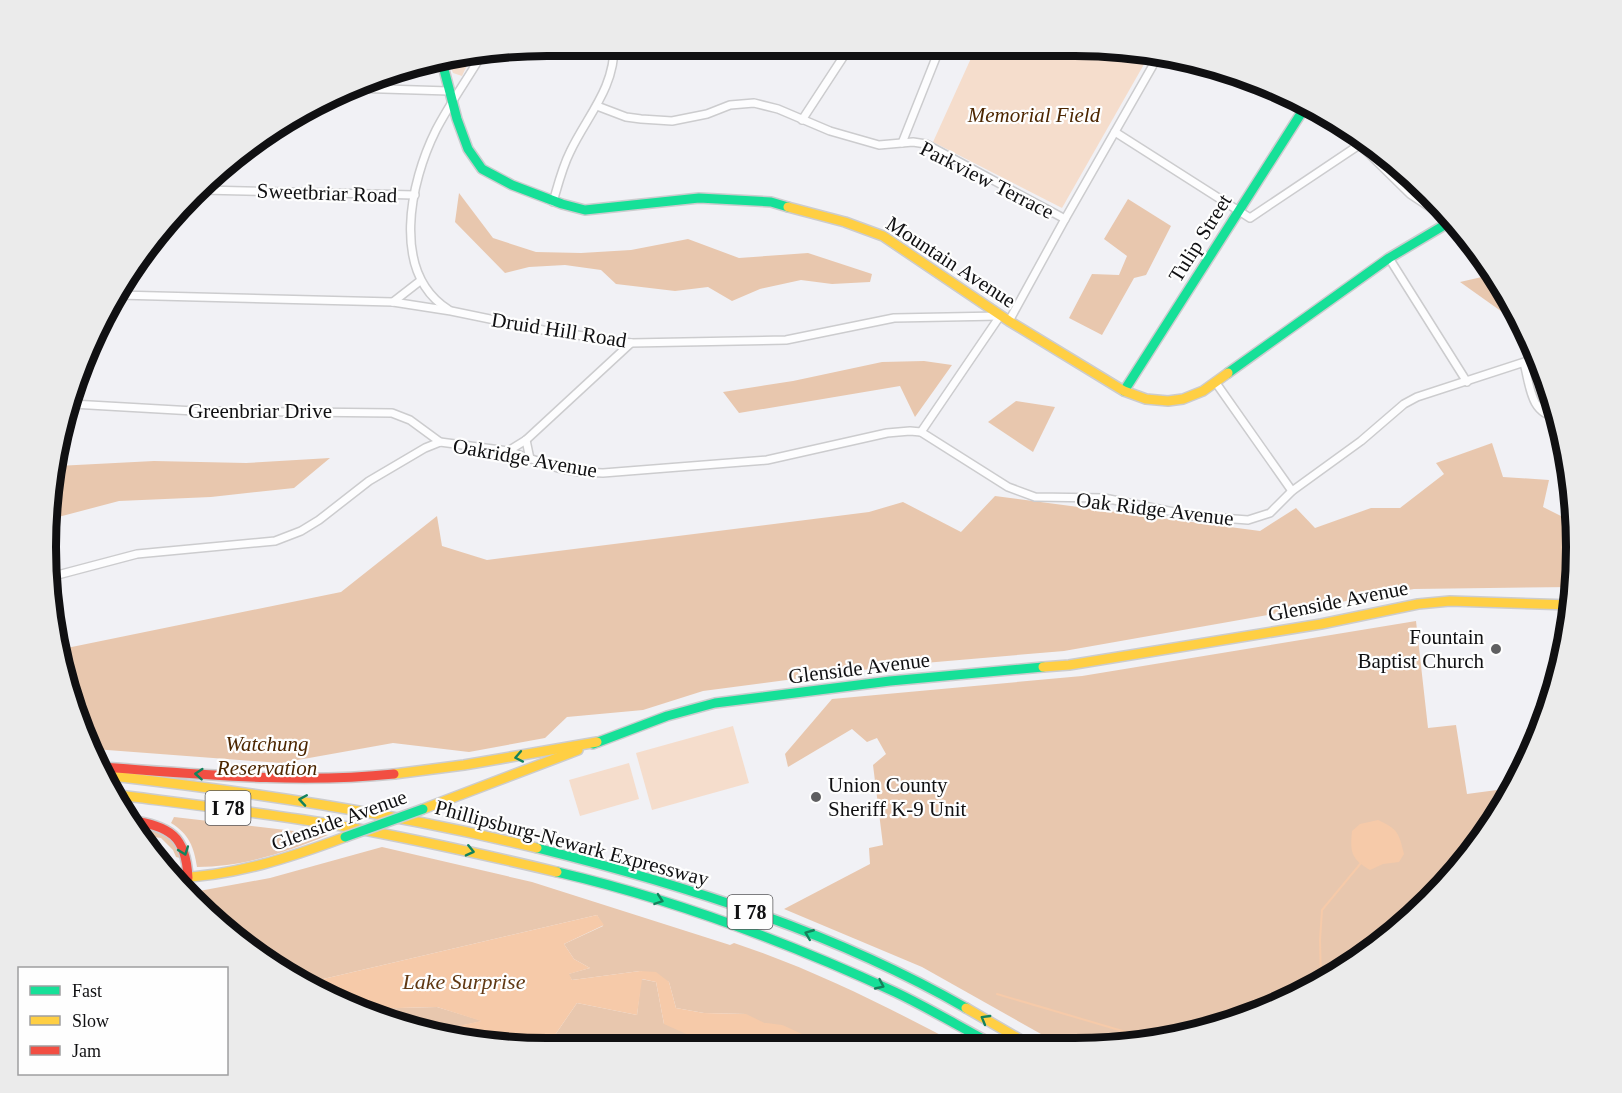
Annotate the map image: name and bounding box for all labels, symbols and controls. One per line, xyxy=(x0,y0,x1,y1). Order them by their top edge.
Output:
park label: Memorial Field xyxy=(967,103,1101,127)
street label: Parkview Terrace xyxy=(916,136,1058,224)
street label: Sweetbriar Road xyxy=(256,179,398,207)
street label: Tulip Street xyxy=(1164,190,1236,286)
street label: Mountain Avenue xyxy=(882,211,1020,313)
street label: Druid Hill Road xyxy=(490,307,629,353)
street label: Greenbriar Drive xyxy=(188,399,332,423)
street label: Oakridge Avenue xyxy=(451,434,599,482)
street label: Oak Ridge Avenue xyxy=(1075,487,1235,531)
street label: Glenside Avenue xyxy=(1266,576,1410,626)
place label: Fountain Baptist Church xyxy=(1357,625,1484,673)
marker: Fountain Baptist Church xyxy=(1489,642,1503,656)
street label: Glenside Avenue xyxy=(787,647,931,689)
park label: Watchung Reservation xyxy=(216,732,317,780)
one-way arrow xyxy=(514,750,524,763)
one-way arrow xyxy=(195,768,204,781)
place label: Union County Sheriff K-9 Unit xyxy=(828,773,967,821)
street label: Glenside Avenue xyxy=(268,784,410,856)
marker: Union County Sheriff K-9 Unit xyxy=(809,790,823,804)
road number: I 78 xyxy=(206,791,250,825)
one-way arrow xyxy=(298,795,308,807)
street label: Phillipsburg-Newark Expressway xyxy=(432,795,712,891)
one-way arrow xyxy=(465,843,475,856)
one-way arrow xyxy=(177,845,189,856)
one-way arrow xyxy=(653,892,664,905)
road number: I 78 xyxy=(728,895,772,929)
one-way arrow xyxy=(805,929,816,941)
legend xyxy=(18,967,228,1075)
water label: Lake Surprise xyxy=(402,969,526,994)
one-way arrow xyxy=(873,977,884,989)
text: Fast xyxy=(72,981,102,1001)
text: Slow xyxy=(72,1011,109,1031)
one-way arrow xyxy=(981,1015,991,1026)
text: Jam xyxy=(72,1041,101,1061)

